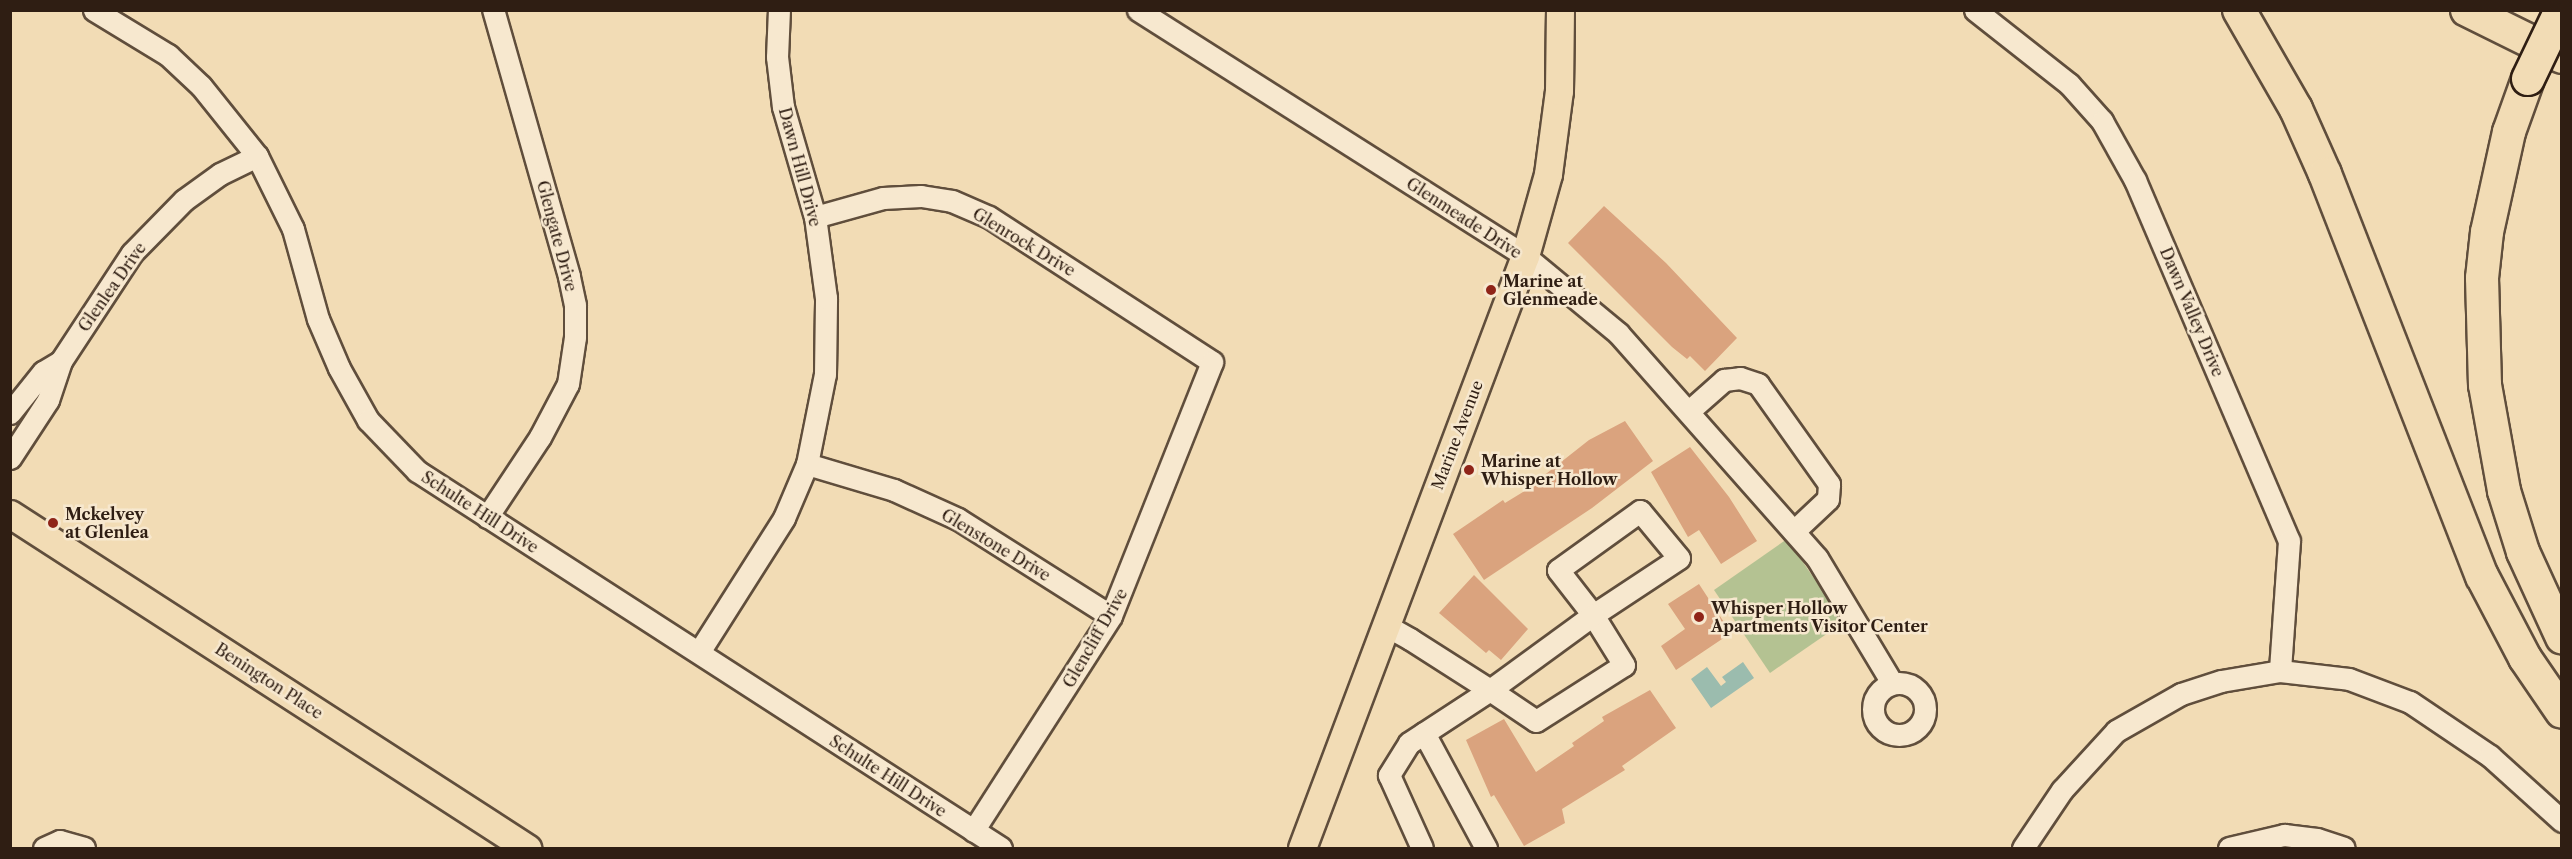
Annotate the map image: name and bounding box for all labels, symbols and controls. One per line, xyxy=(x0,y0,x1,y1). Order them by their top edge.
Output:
street label: Dawn Hill Drive xyxy=(775,105,825,229)
street label: Glenmeade Drive xyxy=(1403,174,1525,262)
street label: Glengate Drive xyxy=(533,179,581,293)
street label: Glenrock Drive xyxy=(969,204,1079,280)
street label: Glenlea Drive xyxy=(74,239,150,335)
street label: Dawn Valley Drive xyxy=(2156,244,2228,380)
place label: Marine at Glenmeade xyxy=(1503,271,1598,309)
marker: Marine at Glenmeade xyxy=(1484,283,1498,297)
street label: Marine Avenue xyxy=(1427,377,1487,493)
place label: Marine at Whisper Hollow xyxy=(1481,451,1618,489)
marker: Marine at Whisper Hollow xyxy=(1462,463,1476,477)
street label: Schulte Hill Drive xyxy=(418,467,542,557)
place label: Mckelvey at Glenlea xyxy=(65,504,149,542)
street label: Glenstone Drive xyxy=(938,505,1054,585)
marker: Mckelvey at Glenlea xyxy=(46,516,60,530)
street label: Glencliff Drive xyxy=(1059,585,1131,691)
place label: Whisper Hollow Apartments Visitor Center xyxy=(1711,598,1929,636)
marker: Whisper Hollow Apartments Visitor Center xyxy=(1692,610,1706,624)
street label: Benington Place xyxy=(212,639,326,723)
street label: Schulte Hill Drive xyxy=(826,731,950,821)

